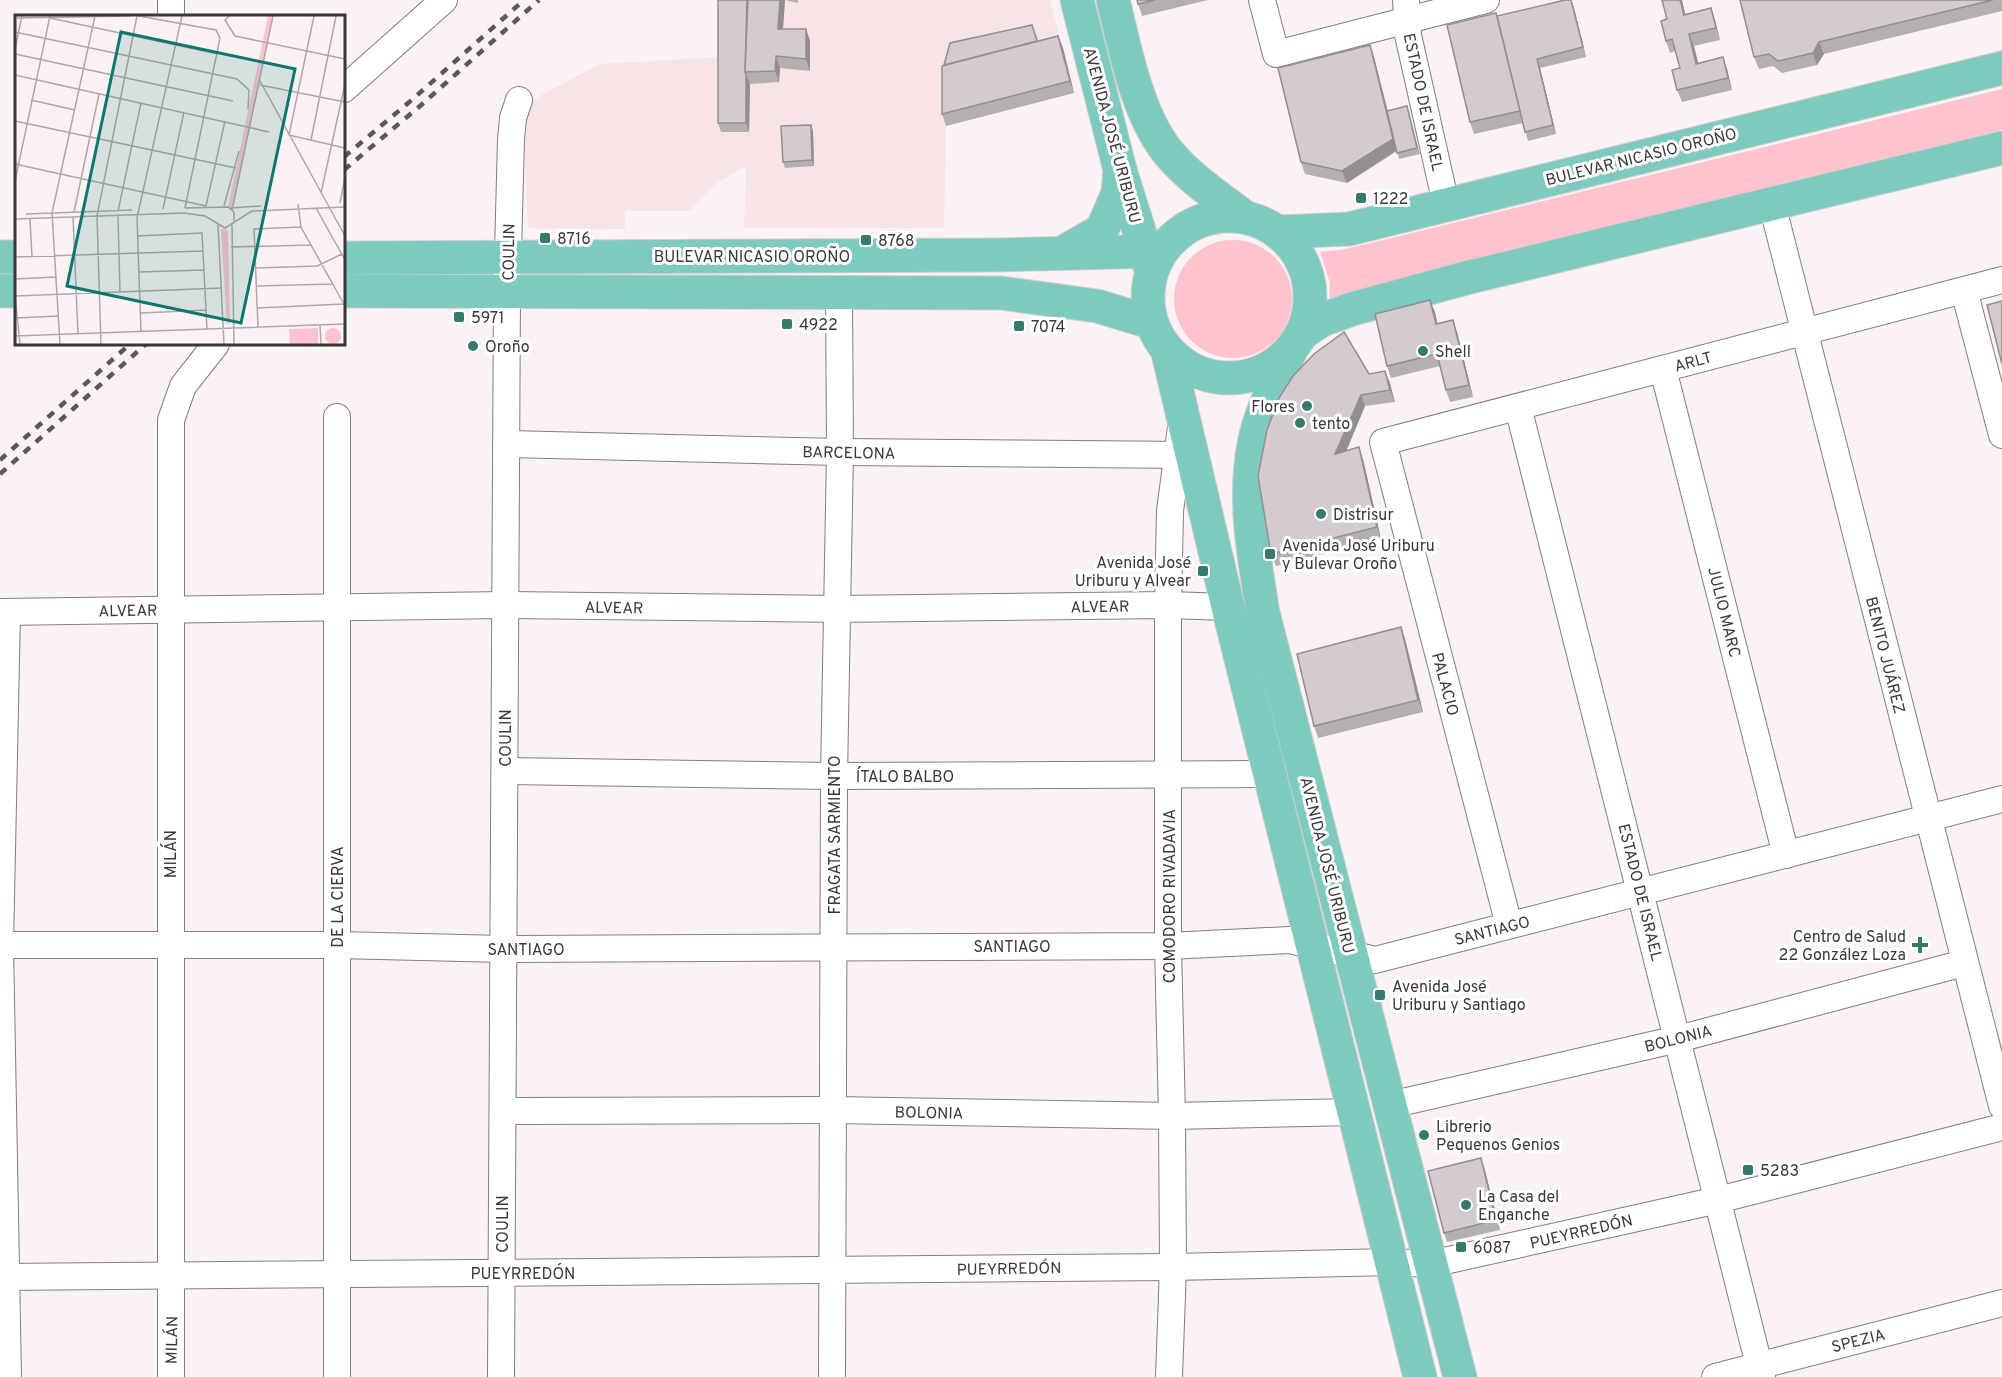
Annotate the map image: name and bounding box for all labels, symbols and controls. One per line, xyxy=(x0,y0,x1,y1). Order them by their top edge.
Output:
inset map xyxy=(15,15,345,345)
street label: ESTADO DE ISRAEL xyxy=(1398,32,1446,173)
street label: AVENIDA JOSÉ URIBURU xyxy=(1078,45,1146,226)
street label: BULEVAR NICASIO OROÑO xyxy=(1543,122,1739,191)
place label: 1222 xyxy=(1373,190,1408,210)
marker: 1222 xyxy=(1354,191,1368,205)
street label: COULIN xyxy=(499,223,521,281)
place label: 8716 xyxy=(557,230,591,250)
marker: 8716 xyxy=(538,231,552,245)
place label: 8768 xyxy=(878,232,915,252)
marker: 8768 xyxy=(859,233,873,247)
street label: BULEVAR NICASIO OROÑO xyxy=(654,245,850,268)
place label: 5971 xyxy=(471,309,504,329)
marker: 5971 xyxy=(452,310,466,324)
place label: 4922 xyxy=(799,316,838,336)
marker: 4922 xyxy=(780,317,794,331)
place label: 7074 xyxy=(1031,318,1065,338)
marker: 7074 xyxy=(1012,319,1026,333)
place label: Oroño xyxy=(485,338,530,358)
marker: Oroño xyxy=(466,339,480,353)
place label: Shell xyxy=(1435,343,1471,363)
marker: Shell xyxy=(1416,344,1430,358)
street label: ARLT xyxy=(1672,348,1715,378)
place label: Flores xyxy=(1251,398,1295,418)
marker: Flores xyxy=(1300,399,1314,413)
place label: tento xyxy=(1312,415,1350,435)
marker: tento xyxy=(1293,416,1307,430)
street label: BARCELONA xyxy=(802,443,896,465)
place label: Distrisur xyxy=(1333,506,1394,526)
marker: Distrisur xyxy=(1314,507,1328,521)
place label: Avenida José Uriburu y Bulevar Oroño xyxy=(1282,537,1435,575)
marker: Avenida José Uriburu y Bulevar Oroño xyxy=(1263,547,1277,561)
place label: Avenida José Uriburu y Alvear xyxy=(1075,554,1191,592)
marker: Avenida José Uriburu y Alvear xyxy=(1196,564,1210,578)
street label: JULIO MARC xyxy=(1702,565,1744,660)
street label: BENITO JUÁREZ xyxy=(1860,594,1910,716)
street label: ALVEAR xyxy=(1070,597,1130,619)
street label: ALVEAR xyxy=(584,598,644,620)
street label: ALVEAR xyxy=(98,601,158,623)
street label: PALACIO xyxy=(1426,651,1462,718)
street label: COULIN xyxy=(497,709,517,767)
street label: FRAGATA SARMIENTO xyxy=(826,755,846,915)
street label: ÍTALO BALBO xyxy=(856,766,954,788)
street label: AVENIDA JOSÉ URIBURU xyxy=(1294,775,1360,956)
street label: COMODORO RIVADAVIA xyxy=(1161,809,1181,983)
street label: ESTADO DE ISRAEL xyxy=(1612,822,1666,963)
street label: MILÁN xyxy=(160,830,182,878)
street label: DE LA CIERVA xyxy=(329,846,349,948)
street label: SANTIAGO xyxy=(1453,913,1532,951)
place label: Centro de Salud 22 González Loza xyxy=(1779,928,1906,966)
marker: Centro de Salud 22 González Loza xyxy=(1911,936,1929,954)
street label: SANTIAGO xyxy=(973,938,1051,958)
street label: SANTIAGO xyxy=(487,941,565,961)
place label: Avenida José Uriburu y Santiago xyxy=(1392,978,1526,1016)
marker: Avenida José Uriburu y Santiago xyxy=(1373,988,1387,1002)
street label: BOLONIA xyxy=(1643,1022,1714,1058)
street label: BOLONIA xyxy=(894,1103,964,1125)
place label: Librerio Pequenos Genios xyxy=(1436,1118,1560,1156)
marker: Librerio Pequenos Genios xyxy=(1417,1128,1431,1142)
place label: 5283 xyxy=(1760,1162,1799,1182)
marker: 5283 xyxy=(1741,1163,1755,1177)
place label: La Casa del Enganche xyxy=(1478,1188,1559,1226)
street label: COULIN xyxy=(494,1195,514,1253)
marker: La Casa del Enganche xyxy=(1459,1198,1473,1212)
street label: PUEYRREDÓN xyxy=(1528,1209,1635,1254)
place label: 6087 xyxy=(1473,1239,1511,1259)
marker: 6087 xyxy=(1454,1240,1468,1254)
street label: PUEYRREDÓN xyxy=(956,1257,1062,1281)
street label: PUEYRREDÓN xyxy=(471,1263,575,1285)
street label: MILÁN xyxy=(161,1316,183,1364)
street label: SPEZIA xyxy=(1830,1326,1888,1358)

